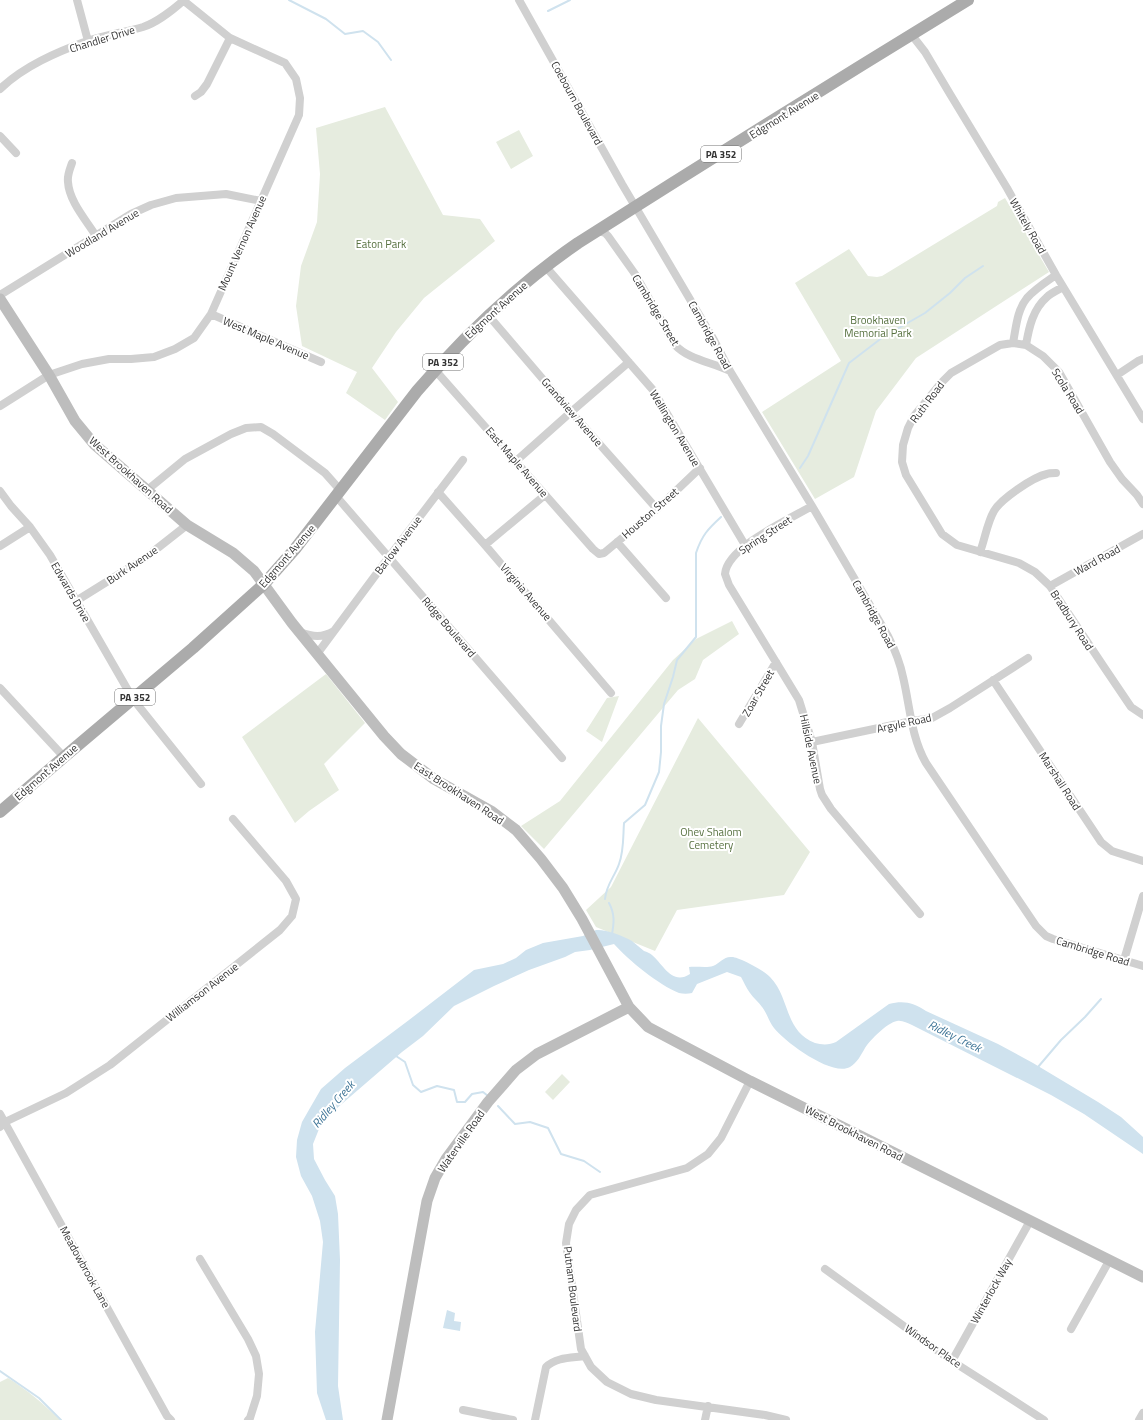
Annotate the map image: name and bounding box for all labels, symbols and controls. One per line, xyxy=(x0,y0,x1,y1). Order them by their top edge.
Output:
street label: Chandler Drive xyxy=(67,21,137,57)
street label: Coebourn Boulevard xyxy=(547,58,607,148)
street label: Edgmont Avenue xyxy=(746,87,822,143)
road number: PA 352 xyxy=(701,146,741,162)
street label: Mount Vernon Avenue xyxy=(214,192,270,293)
street label: Whitely Road xyxy=(1006,195,1050,257)
street label: Woodland Avenue xyxy=(62,204,142,261)
park label: Eaton Park xyxy=(356,236,407,252)
street label: Cambridge Street xyxy=(628,271,684,349)
street label: Edgmont Avenue xyxy=(461,277,531,342)
street label: Cambridge Road xyxy=(685,298,735,372)
park label: Brookhaven Memorial Park xyxy=(844,312,912,341)
street label: West Maple Avenue xyxy=(221,313,312,364)
road number: PA 352 xyxy=(423,354,463,370)
street label: Scola Road xyxy=(1048,365,1088,417)
street label: Grandview Avenue xyxy=(538,374,607,450)
street label: Ruth Road xyxy=(906,378,948,426)
street label: Wellington Avenue xyxy=(646,387,704,470)
street label: East Maple Avenue xyxy=(482,423,552,501)
street label: West Brookhaven Road xyxy=(85,433,177,517)
street label: Houston Street xyxy=(618,484,682,542)
street label: Barlow Avenue xyxy=(371,512,426,578)
street label: Spring Street xyxy=(735,512,795,558)
street label: Edgmont Avenue xyxy=(255,521,319,591)
street label: Ward Road xyxy=(1071,541,1123,579)
street label: Burk Avenue xyxy=(103,542,161,588)
street label: Edwards Drive xyxy=(47,559,95,625)
street label: Virginia Avenue xyxy=(497,560,556,624)
street label: Cambridge Road xyxy=(849,577,899,651)
street label: Bradbury Road xyxy=(1047,587,1098,653)
street label: Ridge Boulevard xyxy=(418,593,480,661)
street label: Zoar Street xyxy=(738,667,778,719)
road number: PA 352 xyxy=(115,689,155,705)
street label: Argyle Road xyxy=(875,709,933,737)
street label: Hillside Avenue xyxy=(796,713,826,786)
street label: Edgmont Avenue xyxy=(11,740,81,804)
street label: Marshall Road xyxy=(1035,749,1085,813)
street label: East Brookhaven Road xyxy=(411,758,507,828)
park label: Ohev Shalom Cemetery xyxy=(680,824,742,853)
street label: Cambridge Road xyxy=(1054,932,1132,970)
street label: Williamson Avenue xyxy=(162,958,242,1025)
water label: Ridley Creek xyxy=(925,1015,986,1058)
water label: Ridley Creek xyxy=(307,1075,360,1132)
street label: West Brookhaven Road xyxy=(802,1101,906,1165)
street label: Waterville Road xyxy=(434,1106,489,1175)
street label: Meadowbrook Lane xyxy=(56,1223,114,1311)
street label: Putnam Boulevard xyxy=(560,1245,586,1333)
street label: Winterlock Way xyxy=(966,1255,1016,1327)
street label: Windsor Place xyxy=(901,1321,965,1372)

